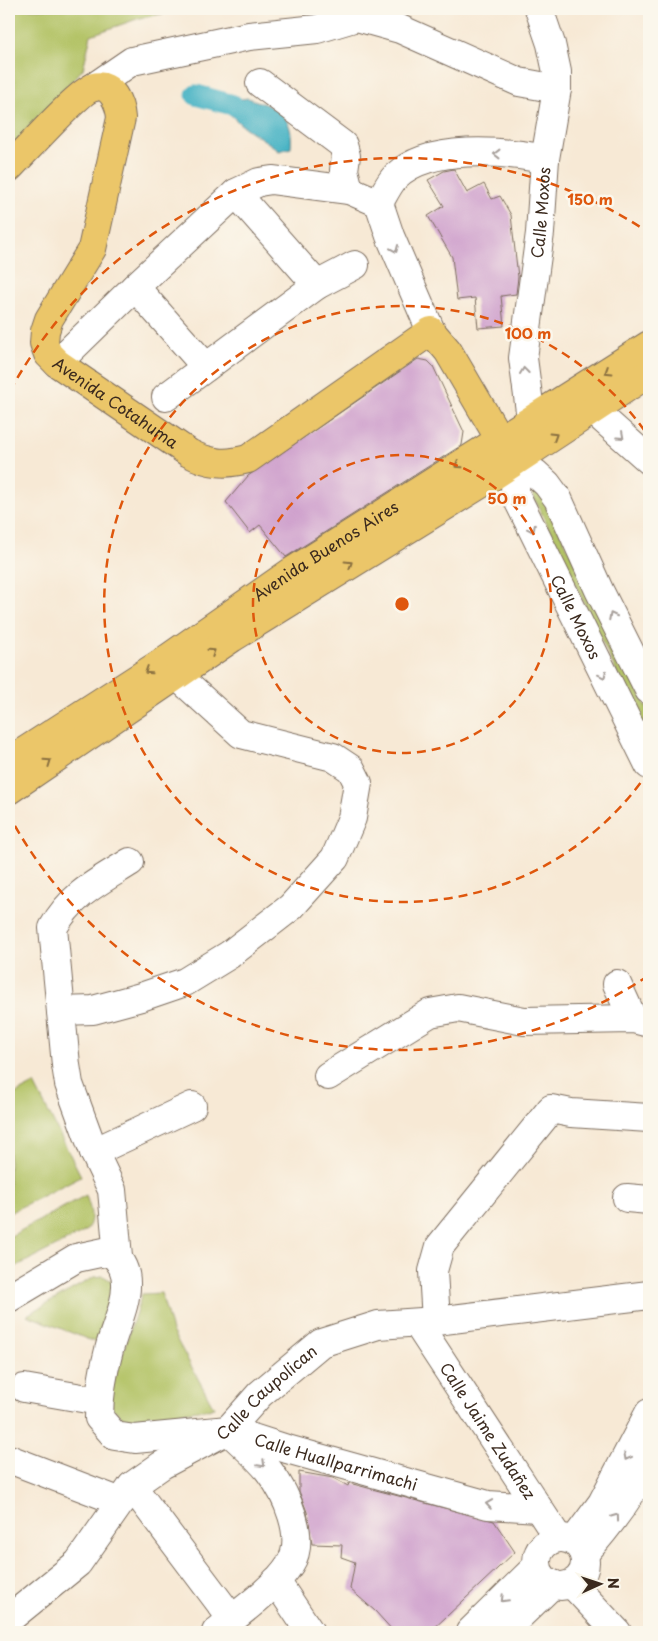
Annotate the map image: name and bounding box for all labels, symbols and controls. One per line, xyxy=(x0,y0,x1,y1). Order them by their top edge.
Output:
one-way arrow xyxy=(493,149,500,159)
street label: Calle Moxos xyxy=(524,166,555,260)
text: 150 m xyxy=(567,187,613,210)
one-way arrow xyxy=(389,244,400,253)
text: 100 m xyxy=(505,321,551,344)
street label: Avenida Cotahuma xyxy=(48,351,184,453)
one-way arrow xyxy=(605,365,614,374)
one-way arrow xyxy=(519,367,530,375)
one-way arrow xyxy=(616,430,625,439)
one-way arrow xyxy=(548,433,557,443)
one-way arrow xyxy=(455,459,464,468)
text: 50 m xyxy=(488,486,526,509)
street label: Avenida Buenos Aires xyxy=(248,494,403,606)
one-way arrow xyxy=(526,524,536,533)
one-way arrow xyxy=(344,561,353,571)
street label: Calle Moxos xyxy=(546,570,608,663)
centre of rings xyxy=(393,595,411,613)
one-way arrow xyxy=(608,612,618,621)
one-way arrow xyxy=(207,648,216,658)
one-way arrow xyxy=(144,665,154,674)
one-way arrow xyxy=(597,670,607,679)
one-way arrow xyxy=(43,759,52,768)
street label: Calle Caupolican xyxy=(212,1338,322,1445)
street label: Calle Jaime Zudañez xyxy=(435,1357,543,1504)
street label: Calle Huallparrimachi xyxy=(251,1426,420,1496)
one-way arrow xyxy=(623,1451,633,1460)
one-way arrow xyxy=(257,1459,266,1468)
one-way arrow xyxy=(485,1499,493,1510)
one-way arrow xyxy=(610,1513,619,1523)
north arrow xyxy=(576,1558,626,1608)
text: N xyxy=(603,1577,624,1589)
one-way arrow xyxy=(500,1593,509,1602)

